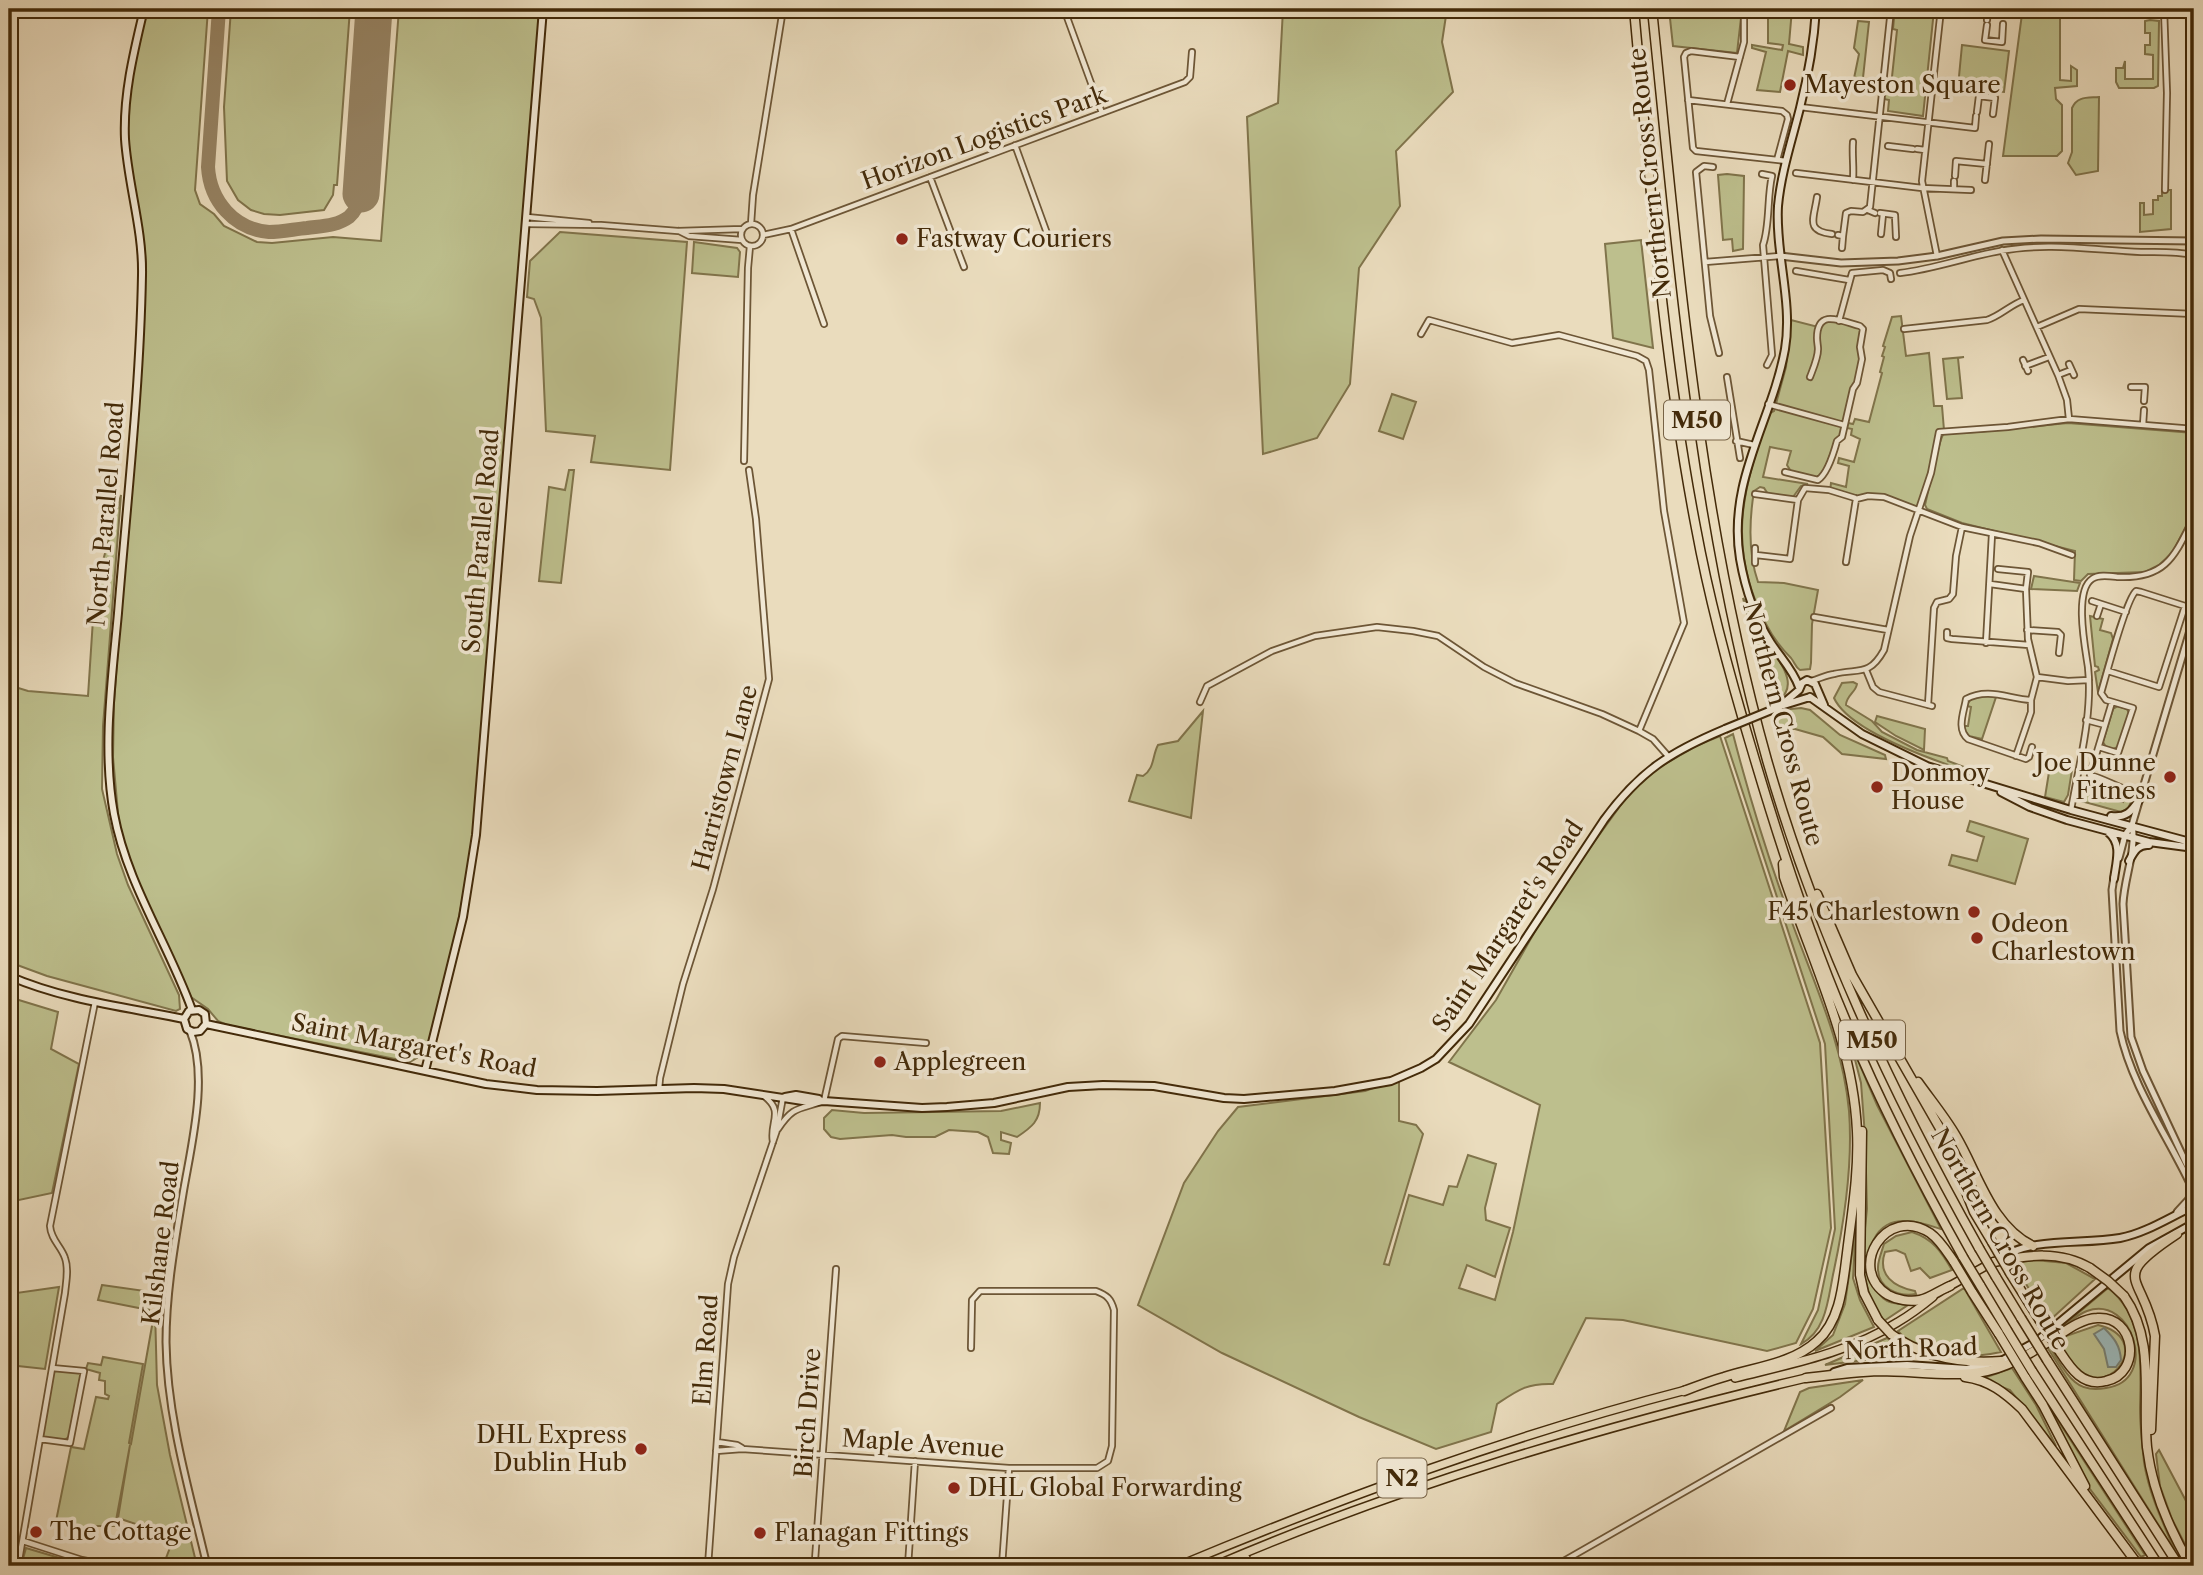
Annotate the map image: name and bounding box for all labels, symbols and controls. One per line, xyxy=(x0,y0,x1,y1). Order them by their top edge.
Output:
street label: Northern Cross Route xyxy=(1622,46,1677,300)
place label: Mayeston Square xyxy=(1804,70,2001,99)
marker: Mayeston Square xyxy=(1782,77,1798,93)
street label: Horizon Logistics Park xyxy=(857,79,1111,195)
place label: Fastway Couriers xyxy=(916,224,1112,253)
marker: Fastway Couriers xyxy=(894,231,910,247)
street label: North Parallel Road xyxy=(81,400,130,627)
road number: M50 xyxy=(1664,400,1730,440)
street label: South Parallel Road xyxy=(456,427,505,654)
street label: Northern Cross Route xyxy=(1737,599,1830,849)
street label: Harristown Lane xyxy=(686,682,763,874)
place label: Joe Dunne Fitness xyxy=(2032,748,2156,805)
place label: Donmoy House xyxy=(1891,758,1991,815)
marker: Joe Dunne Fitness xyxy=(2162,769,2178,785)
marker: Donmoy House xyxy=(1869,779,1885,795)
street label: Saint Margaret's Road xyxy=(1426,814,1589,1037)
place label: F45 Charlestown xyxy=(1767,897,1960,926)
marker: F45 Charlestown xyxy=(1966,904,1982,920)
place label: Odeon Charlestown xyxy=(1991,909,2136,966)
marker: Odeon Charlestown xyxy=(1969,930,1985,946)
street label: Saint Margaret's Road xyxy=(289,1008,539,1084)
road number: M50 xyxy=(1839,1021,1905,1060)
place label: Applegreen xyxy=(893,1047,1026,1076)
marker: Applegreen xyxy=(872,1054,888,1070)
street label: Northern Cross Route xyxy=(1925,1123,2076,1355)
street label: Kilshane Road xyxy=(136,1159,185,1327)
street label: Elm Road xyxy=(687,1293,724,1407)
street label: North Road xyxy=(1844,1332,1978,1365)
street label: Birch Drive xyxy=(788,1347,827,1479)
place label: DHL Express Dublin Hub xyxy=(476,1420,627,1477)
street label: Maple Avenue xyxy=(841,1423,1005,1464)
marker: DHL Express Dublin Hub xyxy=(633,1441,649,1457)
road number: N2 xyxy=(1378,1458,1426,1498)
place label: DHL Global Forwarding xyxy=(968,1473,1242,1502)
marker: DHL Global Forwarding xyxy=(946,1480,962,1496)
place label: The Cottage xyxy=(50,1517,192,1546)
place label: Flanagan Fittings xyxy=(774,1518,969,1547)
marker: The Cottage xyxy=(28,1524,44,1540)
marker: Flanagan Fittings xyxy=(752,1525,768,1541)

